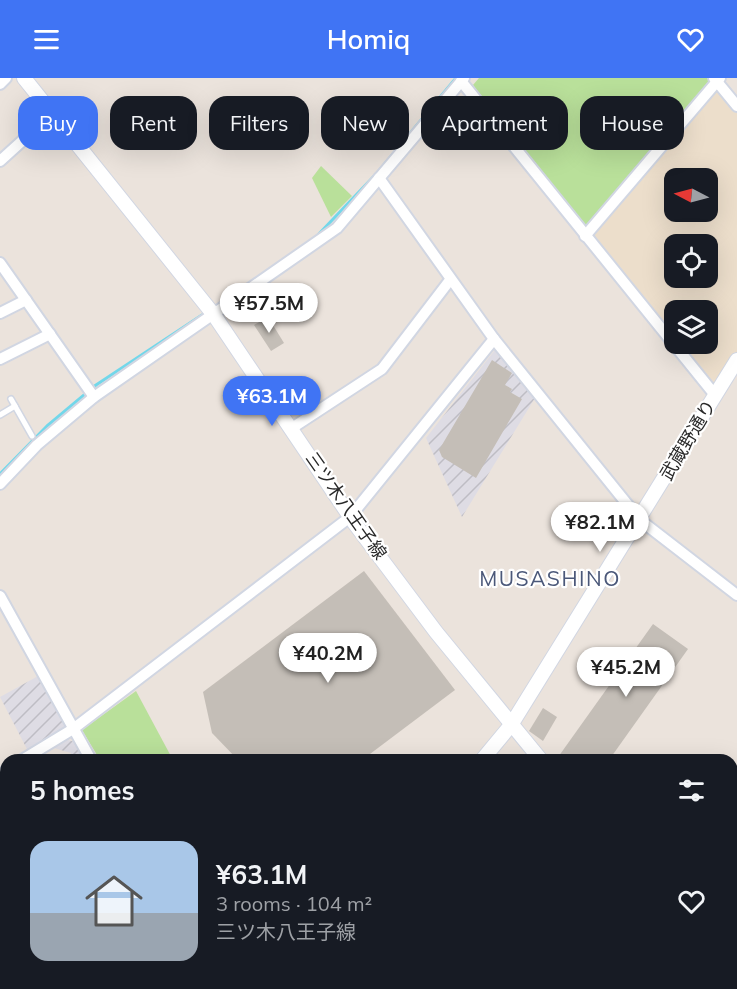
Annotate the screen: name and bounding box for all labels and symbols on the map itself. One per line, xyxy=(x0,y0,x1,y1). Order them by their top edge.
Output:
north arrow xyxy=(664,168,718,222)
pin: ¥57.5M xyxy=(220,283,318,334)
pin: ¥63.1M xyxy=(223,376,321,427)
street label: 武蔵野通り xyxy=(655,395,721,484)
street label: 三ツ木八王子線 xyxy=(301,448,392,564)
pin: ¥82.1M xyxy=(551,502,649,553)
district label: MUSASHINO xyxy=(479,565,621,591)
pin: ¥40.2M xyxy=(279,633,377,684)
pin: ¥45.2M xyxy=(577,647,675,698)

